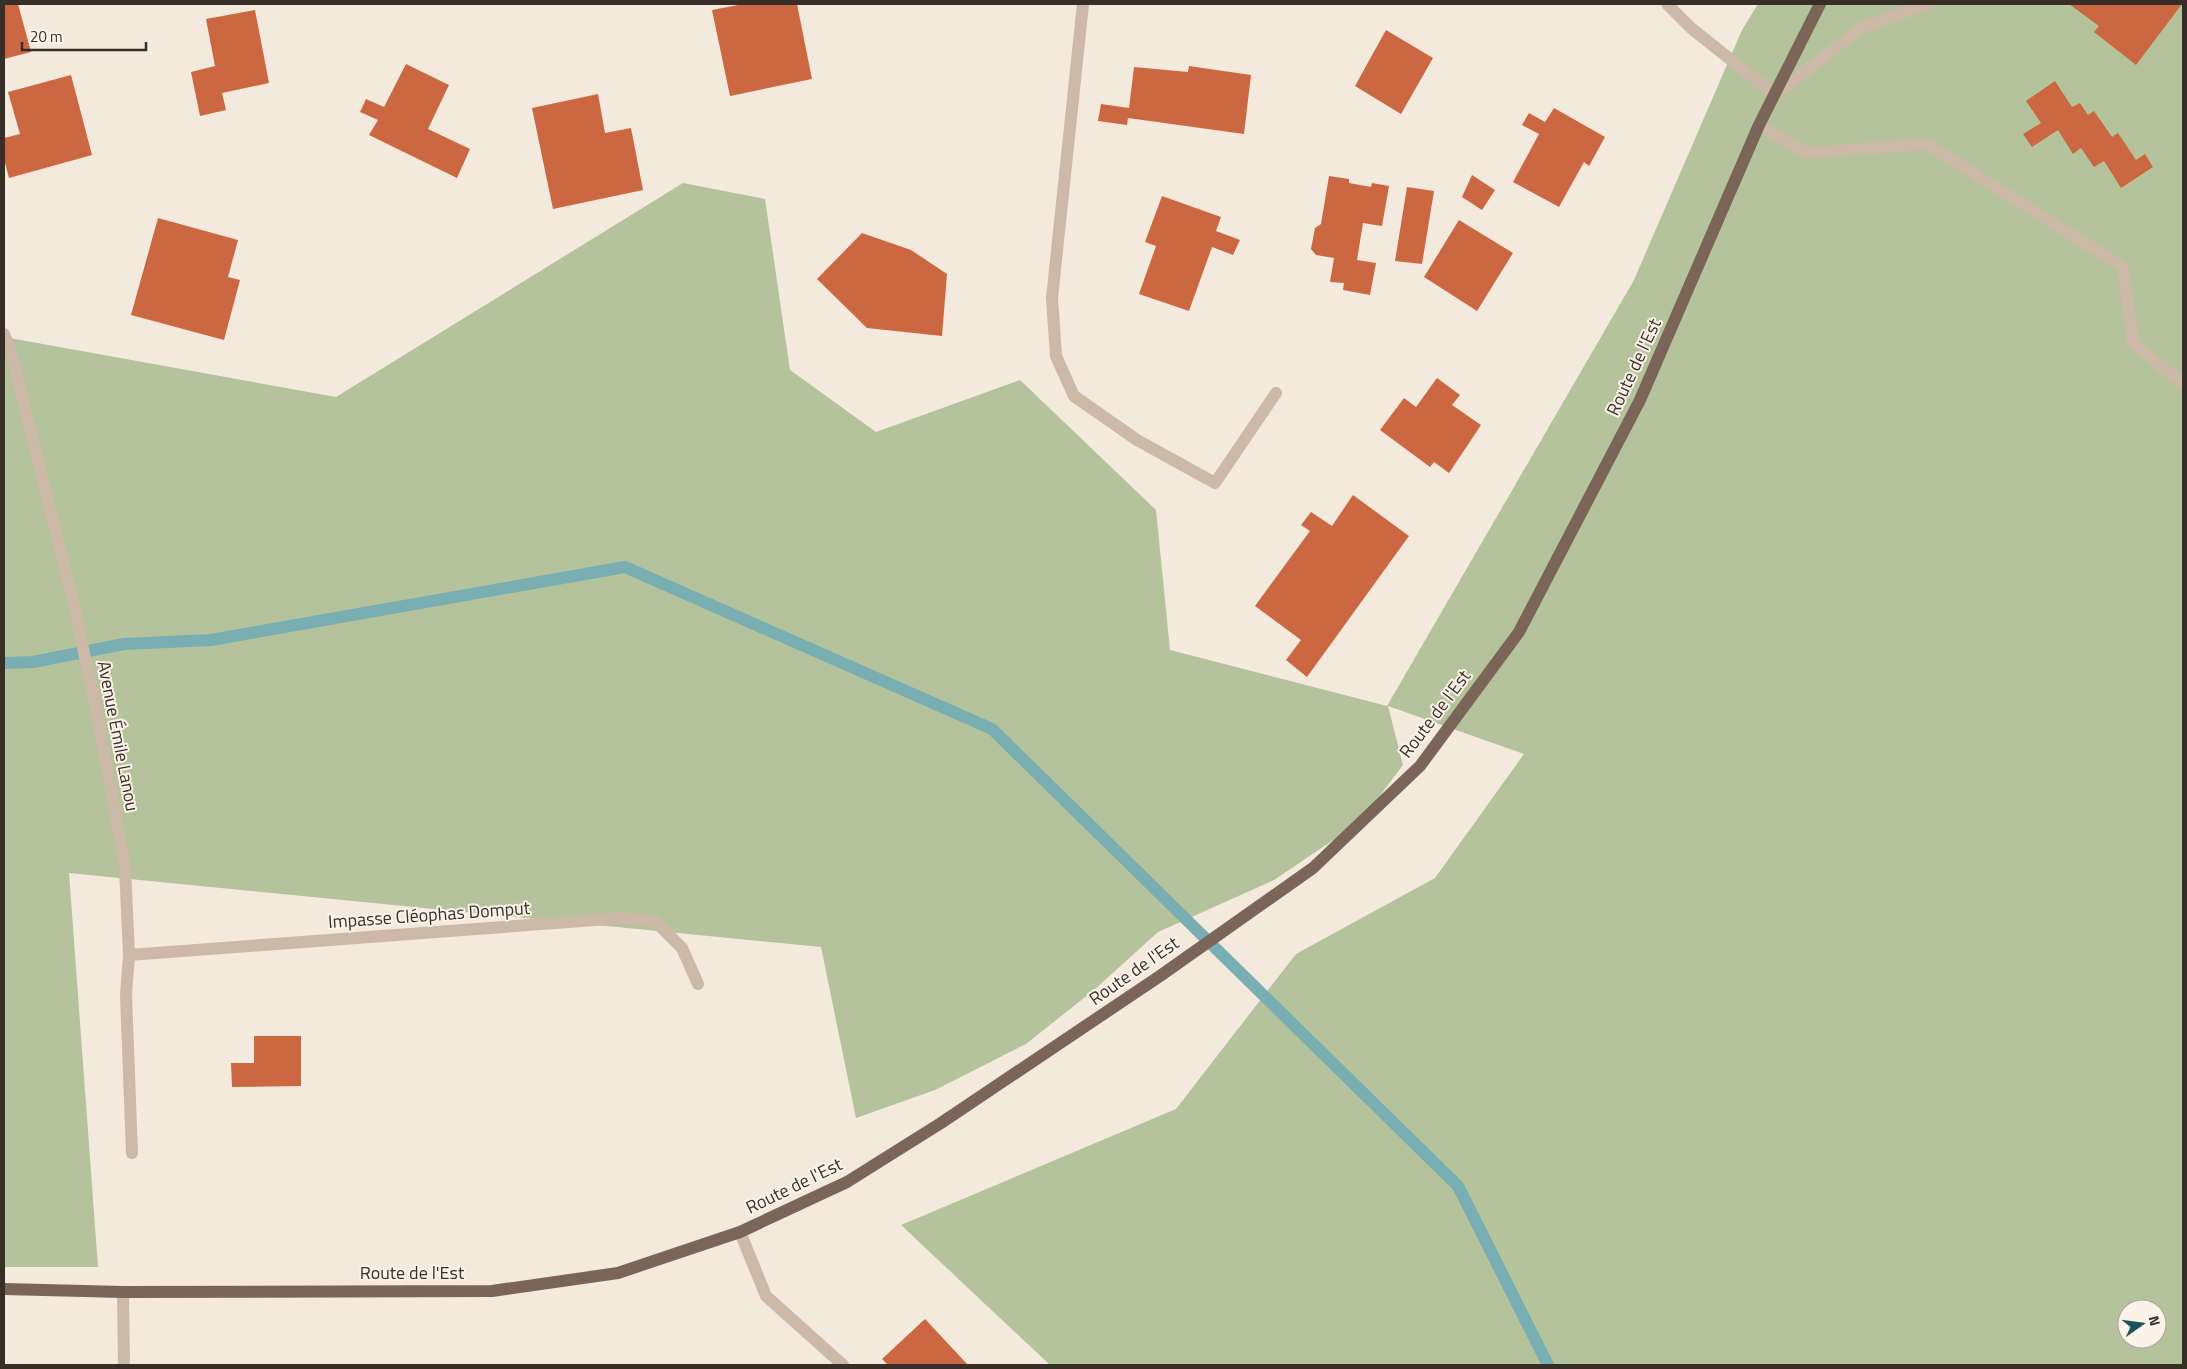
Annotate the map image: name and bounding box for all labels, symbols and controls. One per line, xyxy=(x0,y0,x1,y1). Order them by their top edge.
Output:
scale bar xyxy=(22,20,146,52)
text: 20 m xyxy=(30,25,63,48)
street label: Route de l'Est xyxy=(1599,313,1668,420)
street label: Avenue Émile Lanou xyxy=(91,658,146,813)
street label: Route de l'Est xyxy=(1392,663,1477,764)
street label: Impasse Cléophas Domput xyxy=(327,894,532,935)
street label: Route de l'Est xyxy=(1083,929,1185,1012)
street label: Route de l'Est xyxy=(741,1150,847,1221)
street label: Route de l'Est xyxy=(360,1259,465,1286)
north arrow xyxy=(2117,1299,2167,1349)
text: N xyxy=(2144,1313,2166,1328)

